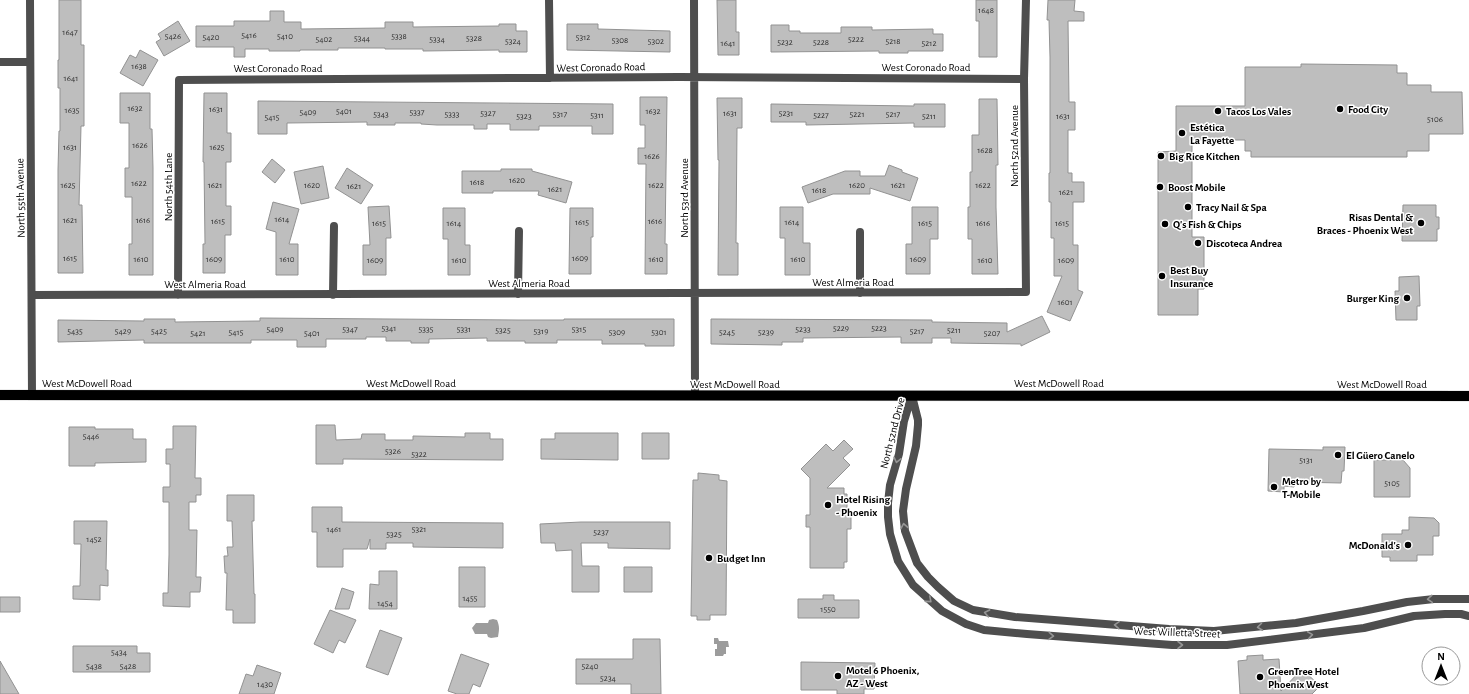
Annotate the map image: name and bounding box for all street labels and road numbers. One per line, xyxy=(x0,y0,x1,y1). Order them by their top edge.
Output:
street label: West Coronado Road xyxy=(556,61,646,74)
street label: West Coronado Road xyxy=(882,62,971,73)
street label: West Coronado Road xyxy=(234,63,323,74)
street label: North 52nd Avenue xyxy=(1009,105,1020,187)
street label: North 54th Lane xyxy=(163,153,174,221)
street label: North 55th Avenue xyxy=(14,158,27,238)
street label: North 53rd Avenue xyxy=(679,158,690,238)
street label: West Almeria Road xyxy=(812,277,894,288)
street label: West Almeria Road xyxy=(488,278,570,289)
street label: West Almeria Road xyxy=(164,279,246,290)
street label: West McDowell Road xyxy=(42,378,132,389)
street label: West McDowell Road xyxy=(366,378,456,389)
street label: West McDowell Road xyxy=(1014,378,1104,389)
street label: West McDowell Road xyxy=(690,379,780,390)
street label: West McDowell Road xyxy=(1337,379,1427,390)
street label: North 52nd Drive xyxy=(878,396,907,470)
street label: West Willetta Street xyxy=(1134,625,1221,640)

